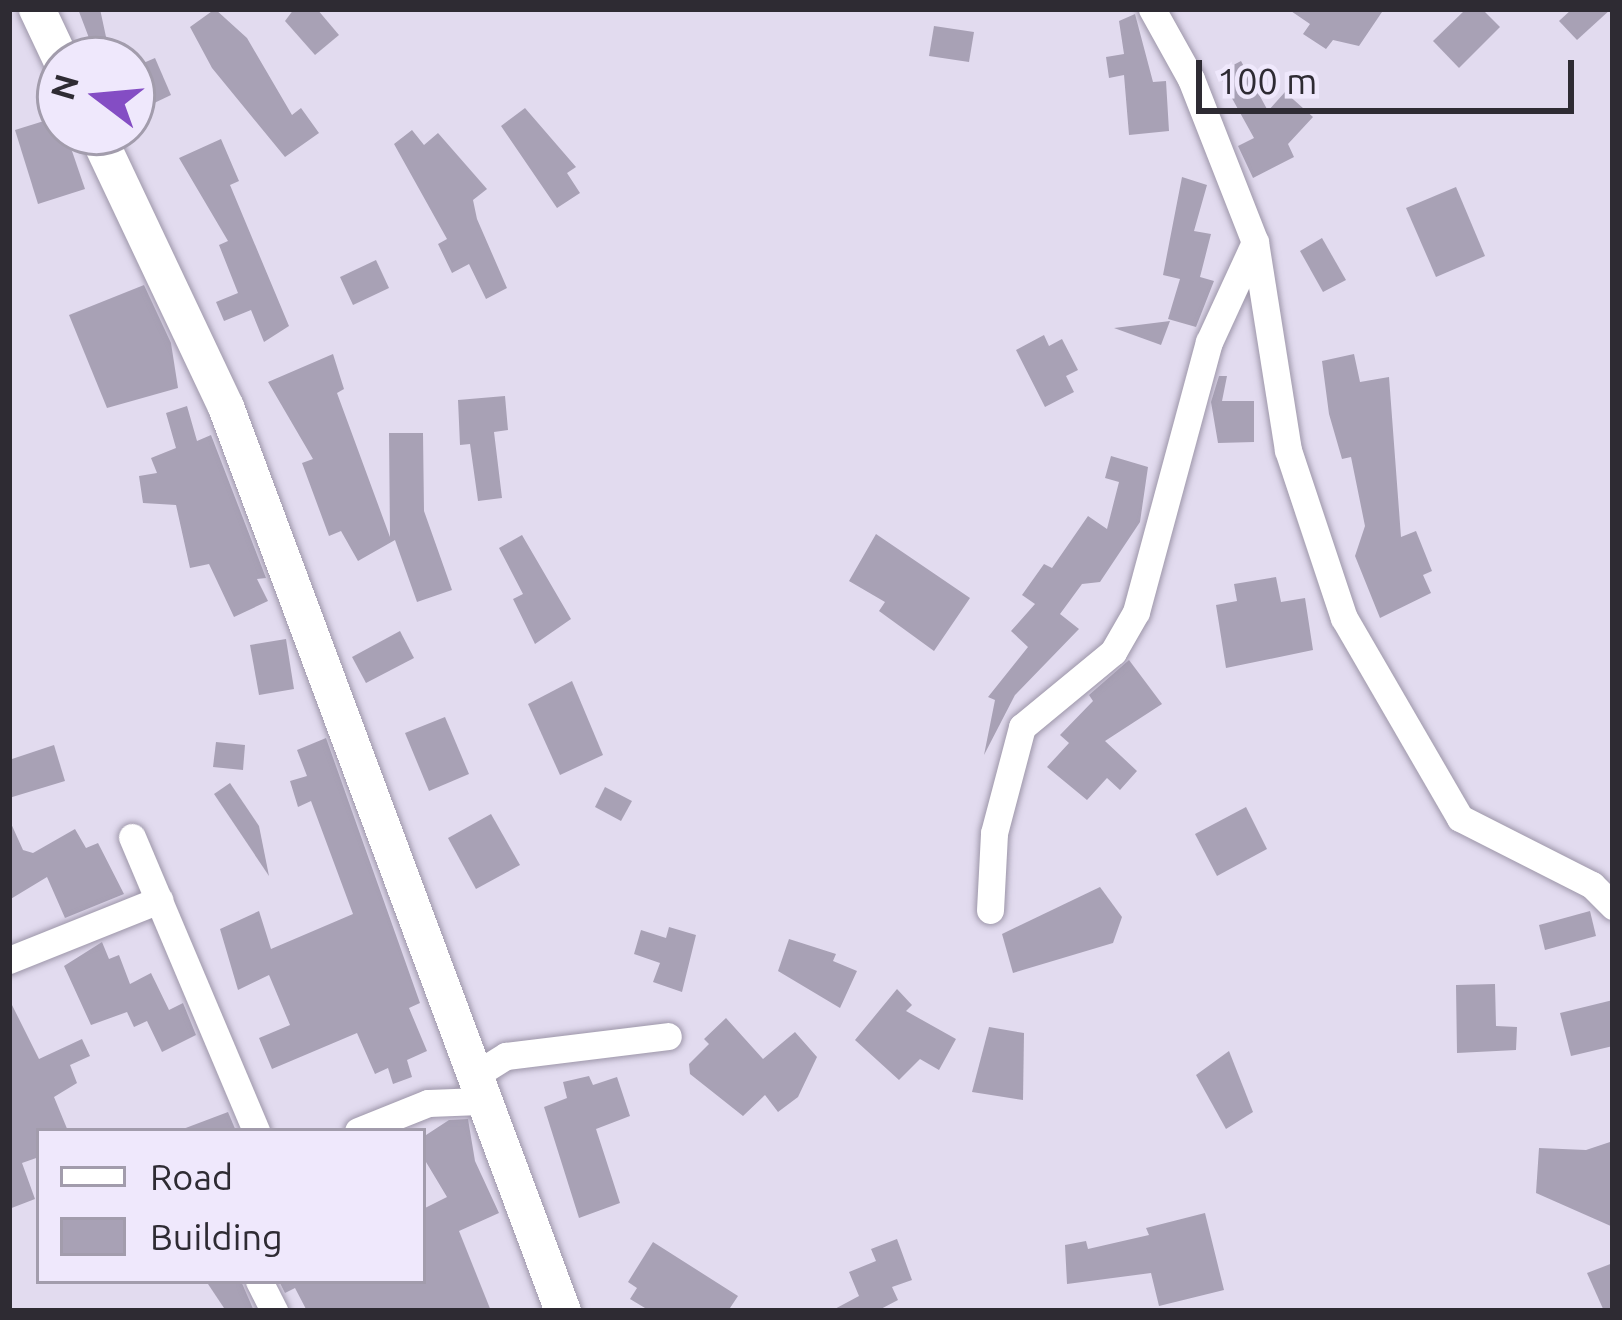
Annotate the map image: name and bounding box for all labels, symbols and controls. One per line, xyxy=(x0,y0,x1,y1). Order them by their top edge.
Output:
north arrow xyxy=(36,36,156,156)
scale bar xyxy=(1202,36,1580,110)
text: 100 m xyxy=(1217,60,1317,101)
text: N xyxy=(43,70,85,104)
legend xyxy=(36,1128,426,1284)
text: Road xyxy=(150,1156,233,1197)
text: Building xyxy=(150,1216,283,1257)

